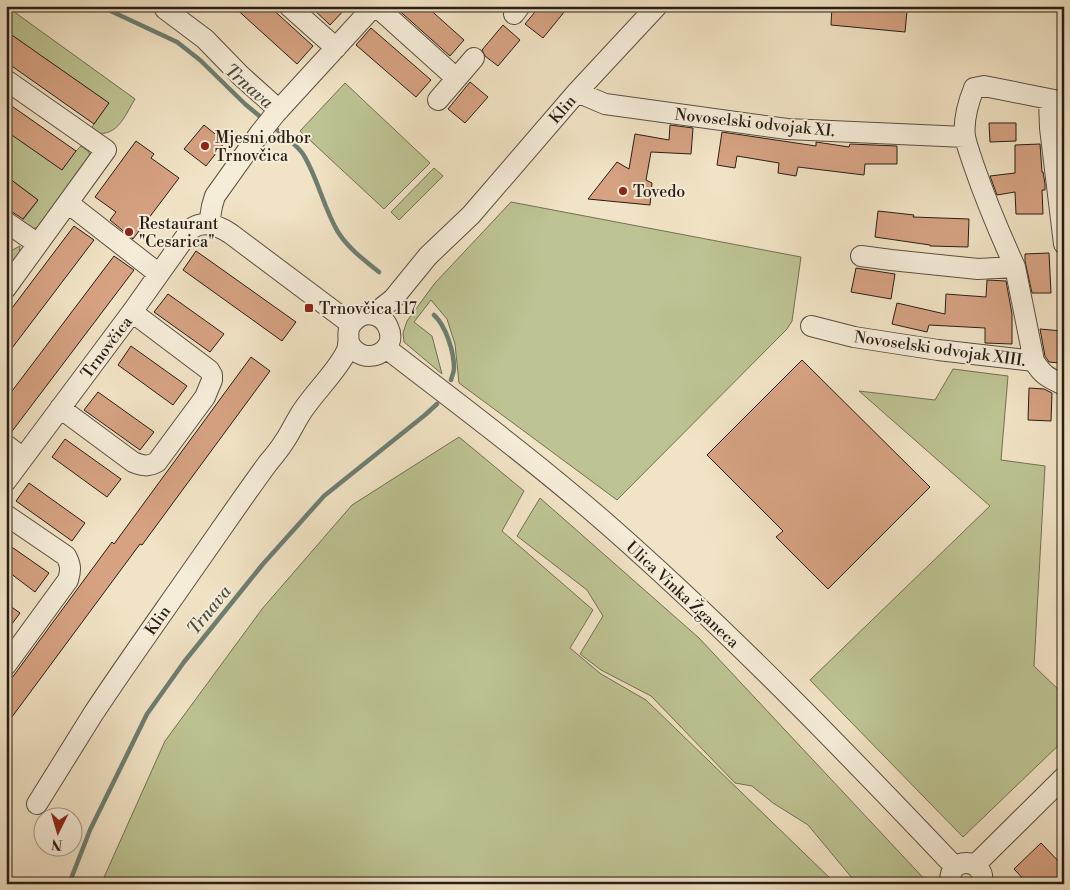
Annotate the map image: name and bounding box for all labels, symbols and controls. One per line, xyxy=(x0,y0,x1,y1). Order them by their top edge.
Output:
water label: Trnava xyxy=(219,59,279,115)
street label: Klin xyxy=(545,91,581,128)
street label: Novoselski odvojak XI. xyxy=(674,105,836,141)
place label: Mjesni odbor Trnovčica xyxy=(215,128,311,166)
marker: Mjesni odbor Trnovčica xyxy=(199,140,211,152)
place label: Tovedo xyxy=(633,182,685,202)
marker: Tovedo xyxy=(617,185,629,197)
place label: Restaurant "Cesarica" xyxy=(139,214,219,252)
marker: Restaurant "Cesarica" xyxy=(123,226,135,238)
place label: Trnovčica 117 xyxy=(319,299,417,319)
marker: Trnovčica 117 xyxy=(303,302,315,314)
street label: Trnovčica xyxy=(77,312,137,383)
street label: Novoselski odvojak XIII. xyxy=(853,327,1027,371)
street label: Ulica Vinka Žganeca xyxy=(622,536,745,653)
water label: Trnava xyxy=(182,580,237,640)
street label: Klin xyxy=(141,602,175,639)
north arrow xyxy=(32,808,82,858)
text: N xyxy=(51,835,63,853)

